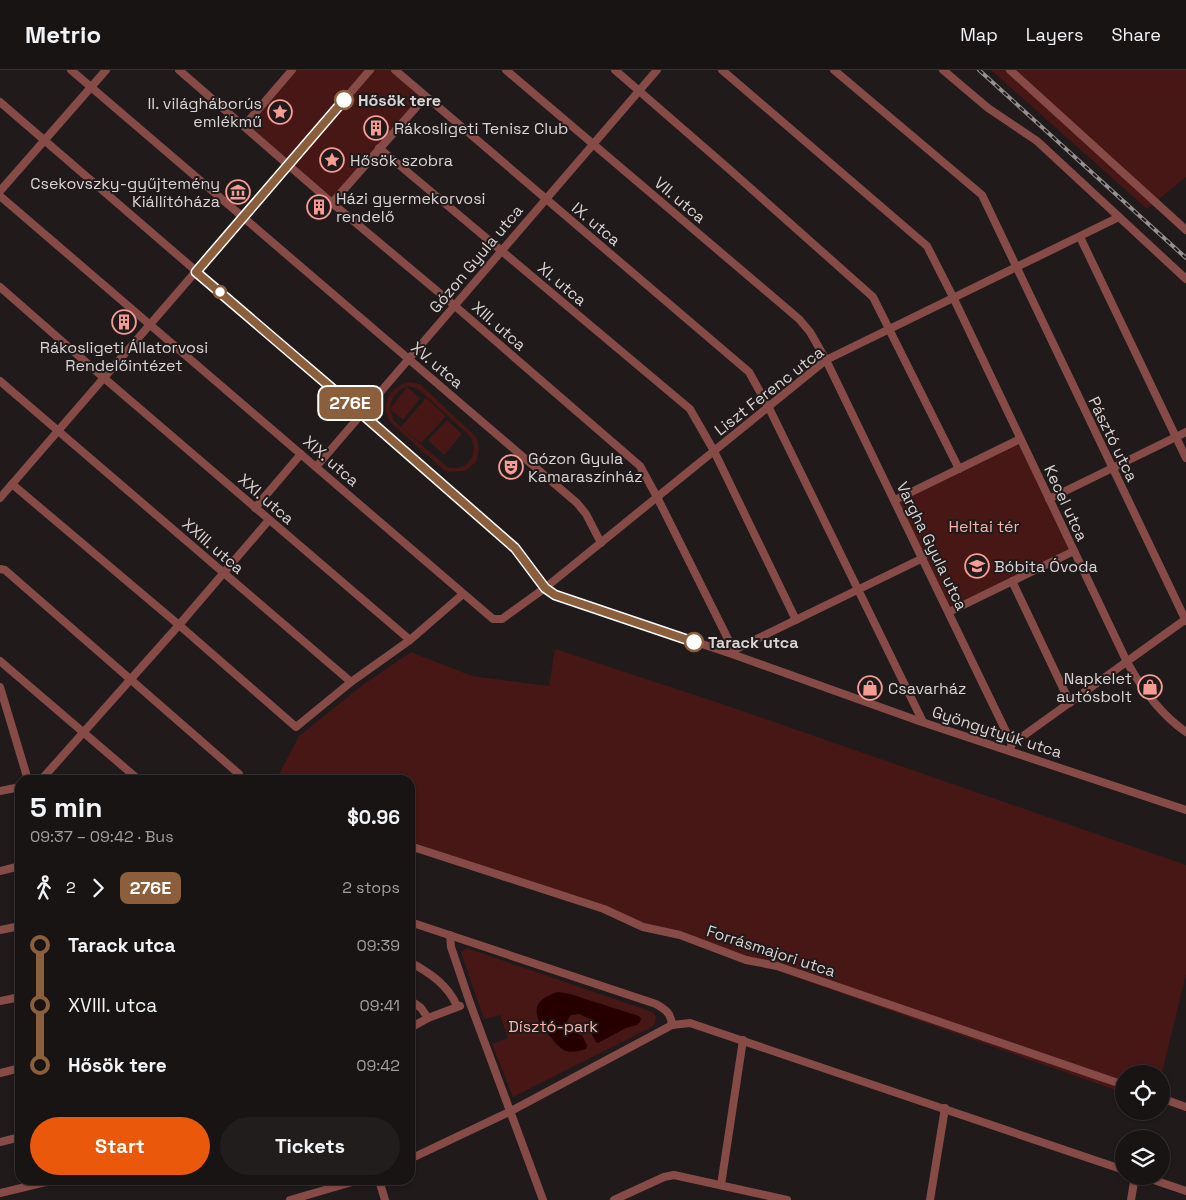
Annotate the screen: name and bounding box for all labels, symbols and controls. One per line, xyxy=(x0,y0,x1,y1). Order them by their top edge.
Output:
text: Metrio xyxy=(25,19,101,50)
text: Map xyxy=(960,23,998,46)
text: Layers xyxy=(1026,23,1083,46)
text: Share xyxy=(1111,23,1161,46)
marker: Hősök tere xyxy=(334,90,354,110)
place label: Hősök tere xyxy=(358,90,441,111)
place label: II. világháborús emlékmű xyxy=(147,93,262,132)
place icon: II. világháborús emlékmű xyxy=(267,99,293,125)
building icon: Rákosligeti Tenisz Club xyxy=(363,115,389,141)
place label: Rákosligeti Tenisz Club xyxy=(394,118,568,139)
place icon: Hősök szobra xyxy=(319,147,345,173)
place label: Hősök szobra xyxy=(350,150,453,171)
street label: VII. utca xyxy=(650,172,710,228)
place label: Csekovszky-gyűjtemény Kiállítóháza xyxy=(30,173,220,212)
museum icon: Csekovszky-gyűjtemény Kiállítóháza xyxy=(225,179,251,205)
place label: Házi gyermekorvosi rendelő xyxy=(336,188,486,227)
building icon: Házi gyermekorvosi rendelő xyxy=(306,194,332,220)
street label: IX. utca xyxy=(567,198,625,250)
street label: Gózon Gyula utca xyxy=(425,201,527,317)
street label: XI. utca xyxy=(533,258,591,310)
unlabelled marker xyxy=(213,285,227,299)
street label: XIII. utca xyxy=(468,297,530,355)
building icon: Rákosligeti Állatorvosi Rendelőintézet xyxy=(111,309,137,335)
place label: Rákosligeti Állatorvosi Rendelőintézet xyxy=(40,337,208,376)
street label: XV. utca xyxy=(406,337,468,393)
street label: Liszt Ferenc utca xyxy=(710,342,828,440)
line badge: 276E xyxy=(315,387,385,419)
text: 276E xyxy=(329,391,371,414)
street label: Pásztó utca xyxy=(1083,393,1143,485)
street label: XIX. utca xyxy=(299,431,363,491)
place label: Gózon Gyula Kamaraszínház xyxy=(528,448,643,487)
theatre icon: Gózon Gyula Kamaraszínház xyxy=(498,454,524,480)
street label: Kecel utca xyxy=(1039,462,1093,544)
street label: XXI. utca xyxy=(234,469,298,529)
street label: Vargha Gyula utca xyxy=(892,478,972,614)
street label: XXIII. utca xyxy=(178,513,248,579)
park label: Heltai tér xyxy=(948,516,1020,537)
school or university icon: Bóbita Óvoda xyxy=(964,553,990,579)
place label: Bóbita Óvoda xyxy=(994,556,1098,577)
marker: Tarack utca xyxy=(684,632,704,652)
place label: Tarack utca xyxy=(708,632,798,653)
place label: Napkelet autósbolt xyxy=(1056,668,1132,707)
shop icon: Napkelet autósbolt xyxy=(1137,674,1163,700)
shop icon: Csavarház xyxy=(857,675,883,701)
place label: Csavarház xyxy=(888,678,966,699)
street label: Gyöngytyúk utca xyxy=(929,701,1065,763)
text: 5 min xyxy=(30,789,103,825)
text: $0.96 xyxy=(347,805,400,830)
text: 09:37 – 09:42 · Bus xyxy=(30,826,174,847)
icon: walk xyxy=(30,874,58,902)
icon: forward xyxy=(84,874,112,902)
text: 276E xyxy=(130,876,171,899)
text: 2 xyxy=(66,877,76,898)
text: 2 stops xyxy=(342,877,400,898)
street label: Forrásmajori utca xyxy=(704,920,838,982)
text: Tarack utca xyxy=(68,933,175,958)
text: 09:39 xyxy=(356,935,400,956)
text: XVIII. utca xyxy=(68,993,157,1018)
text: 09:41 xyxy=(360,995,400,1016)
park label: Dísztó-park xyxy=(508,1016,598,1037)
text: Hősök tere xyxy=(68,1053,167,1078)
text: 09:42 xyxy=(356,1055,400,1076)
map controls xyxy=(1115,1065,1170,1185)
button: locate xyxy=(1115,1065,1170,1120)
button: Start xyxy=(30,1117,210,1175)
button: Tickets xyxy=(220,1117,400,1175)
button: layers xyxy=(1115,1130,1170,1185)

